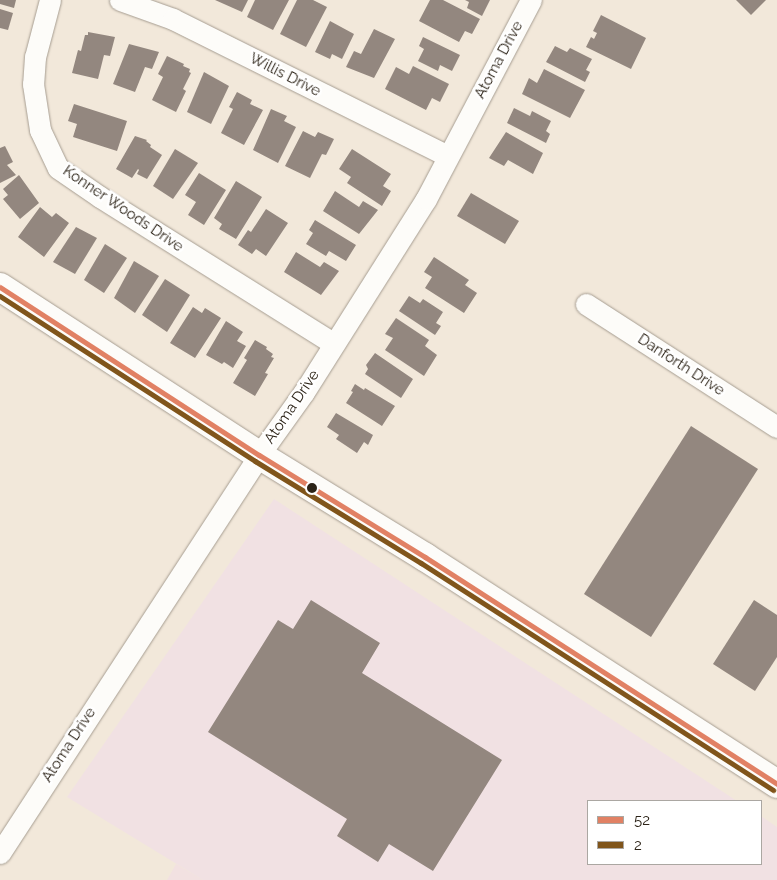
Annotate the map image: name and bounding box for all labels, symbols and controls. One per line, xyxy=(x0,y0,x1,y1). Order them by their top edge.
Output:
street label: Atoma Drive xyxy=(471,18,527,102)
street label: Willis Drive xyxy=(246,49,324,101)
street label: Konner Woods Drive xyxy=(59,162,187,256)
street label: Danforth Drive xyxy=(634,330,728,400)
street label: Atoma Drive xyxy=(261,367,323,447)
unlabelled marker xyxy=(307,483,317,493)
street label: Atoma Drive xyxy=(38,704,100,786)
legend xyxy=(587,800,762,865)
text: 52 xyxy=(634,811,650,829)
text: 2 xyxy=(634,836,642,854)

